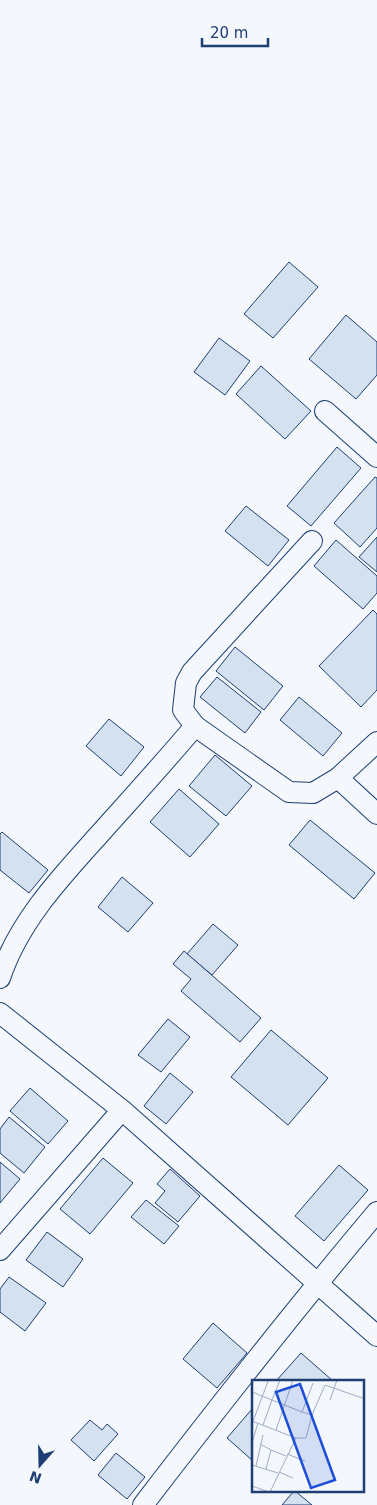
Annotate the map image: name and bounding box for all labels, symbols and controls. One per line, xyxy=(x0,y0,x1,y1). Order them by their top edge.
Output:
scale bar xyxy=(202,15,268,47)
text: 20 m xyxy=(210,24,248,42)
inset map xyxy=(252,1380,364,1492)
north arrow xyxy=(15,1440,65,1490)
text: N xyxy=(27,1468,44,1487)

